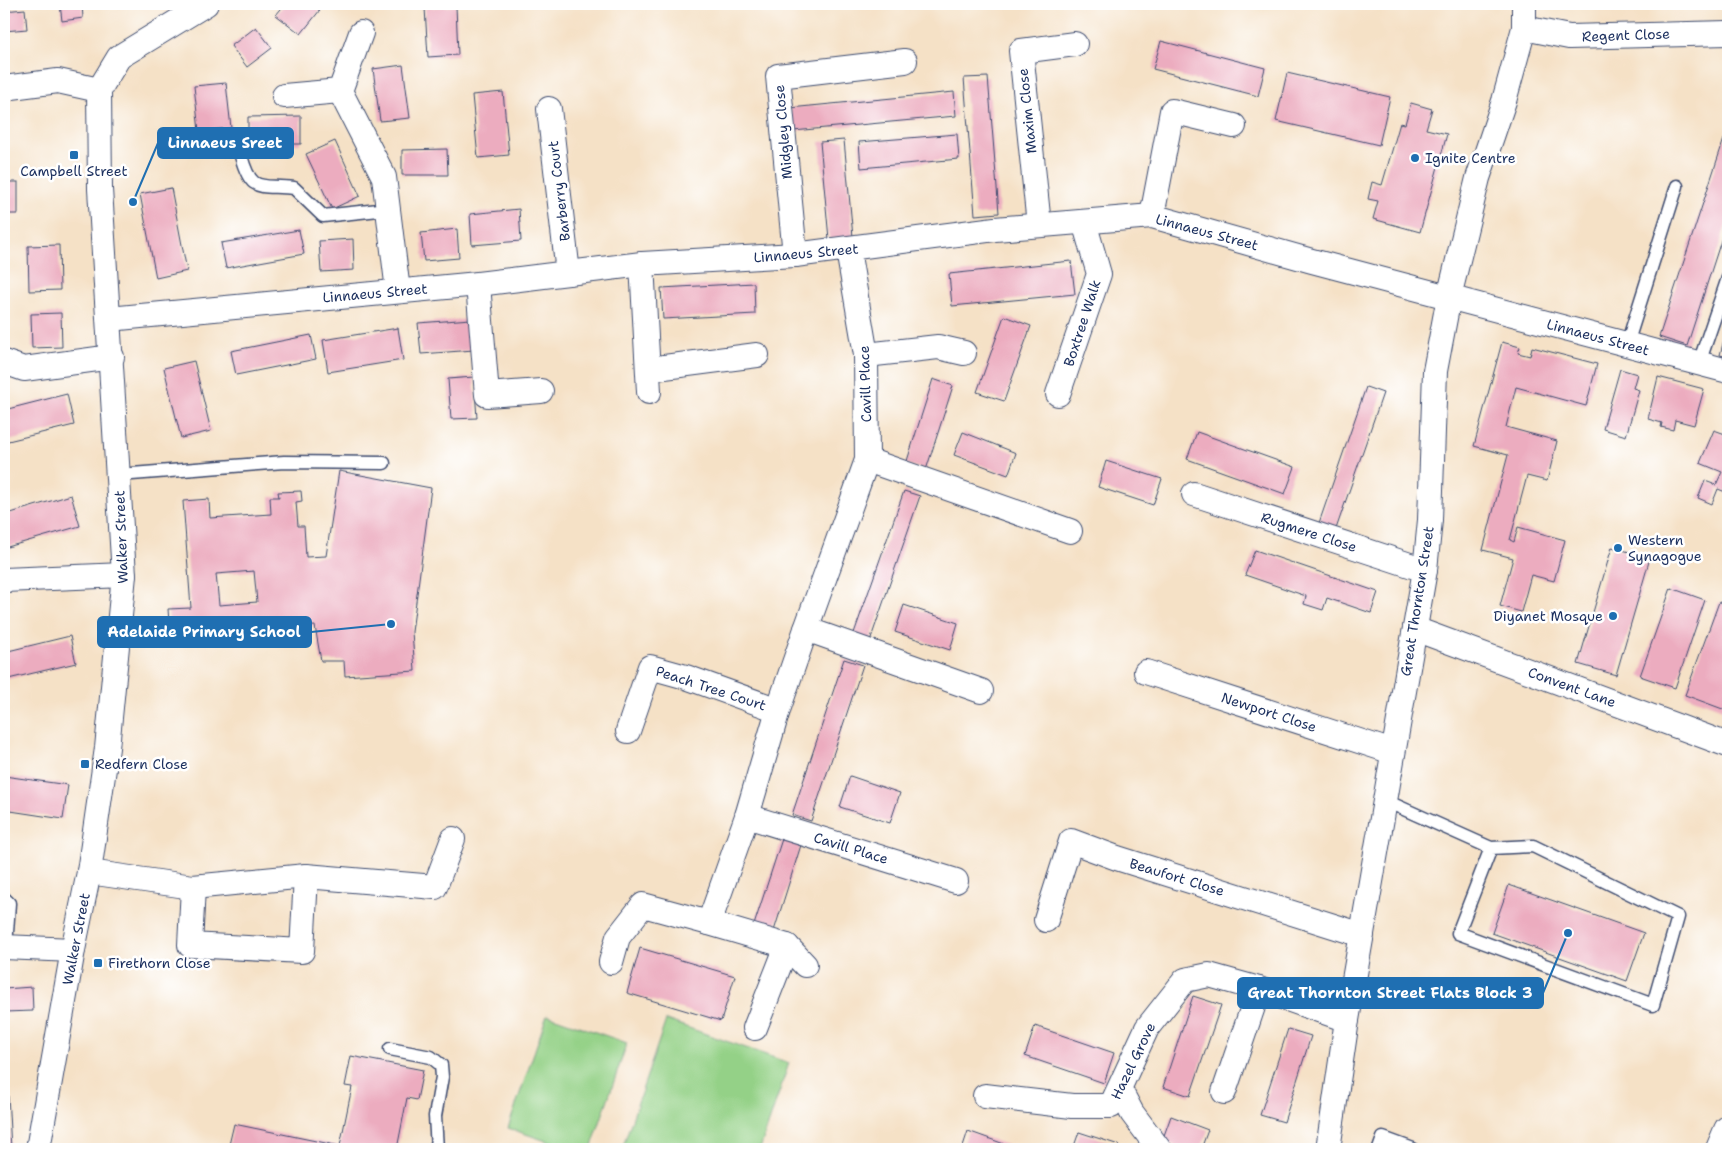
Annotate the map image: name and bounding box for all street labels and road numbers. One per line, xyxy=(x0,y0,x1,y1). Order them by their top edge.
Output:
street label: Regent Close xyxy=(1582,24,1670,46)
street label: Maxim Close xyxy=(1014,67,1040,155)
street label: Midgley Close xyxy=(770,84,796,180)
street label: Barberry Court xyxy=(544,140,574,242)
street label: Linnaeus Street xyxy=(1154,210,1260,254)
street label: Linnaeus Street xyxy=(753,239,859,267)
street label: Boxtree Walk xyxy=(1060,277,1104,369)
street label: Linnaeus Street xyxy=(322,279,428,307)
street label: Linnaeus Street xyxy=(1545,315,1651,359)
street label: Cavill Place xyxy=(855,345,875,423)
street label: Walker Street xyxy=(110,490,132,584)
street label: Rugmere Close xyxy=(1259,508,1359,556)
street label: Great Thornton Street xyxy=(1396,525,1438,677)
street label: Peach Tree Court xyxy=(653,662,769,714)
street label: Convent Lane xyxy=(1526,663,1618,711)
street label: Newport Close xyxy=(1219,688,1319,736)
street label: Cavill Place xyxy=(812,828,890,868)
street label: Beaufort Close xyxy=(1127,854,1227,900)
street label: Walker Street xyxy=(58,891,94,987)
street label: Hazel Grove xyxy=(1107,1019,1159,1102)

